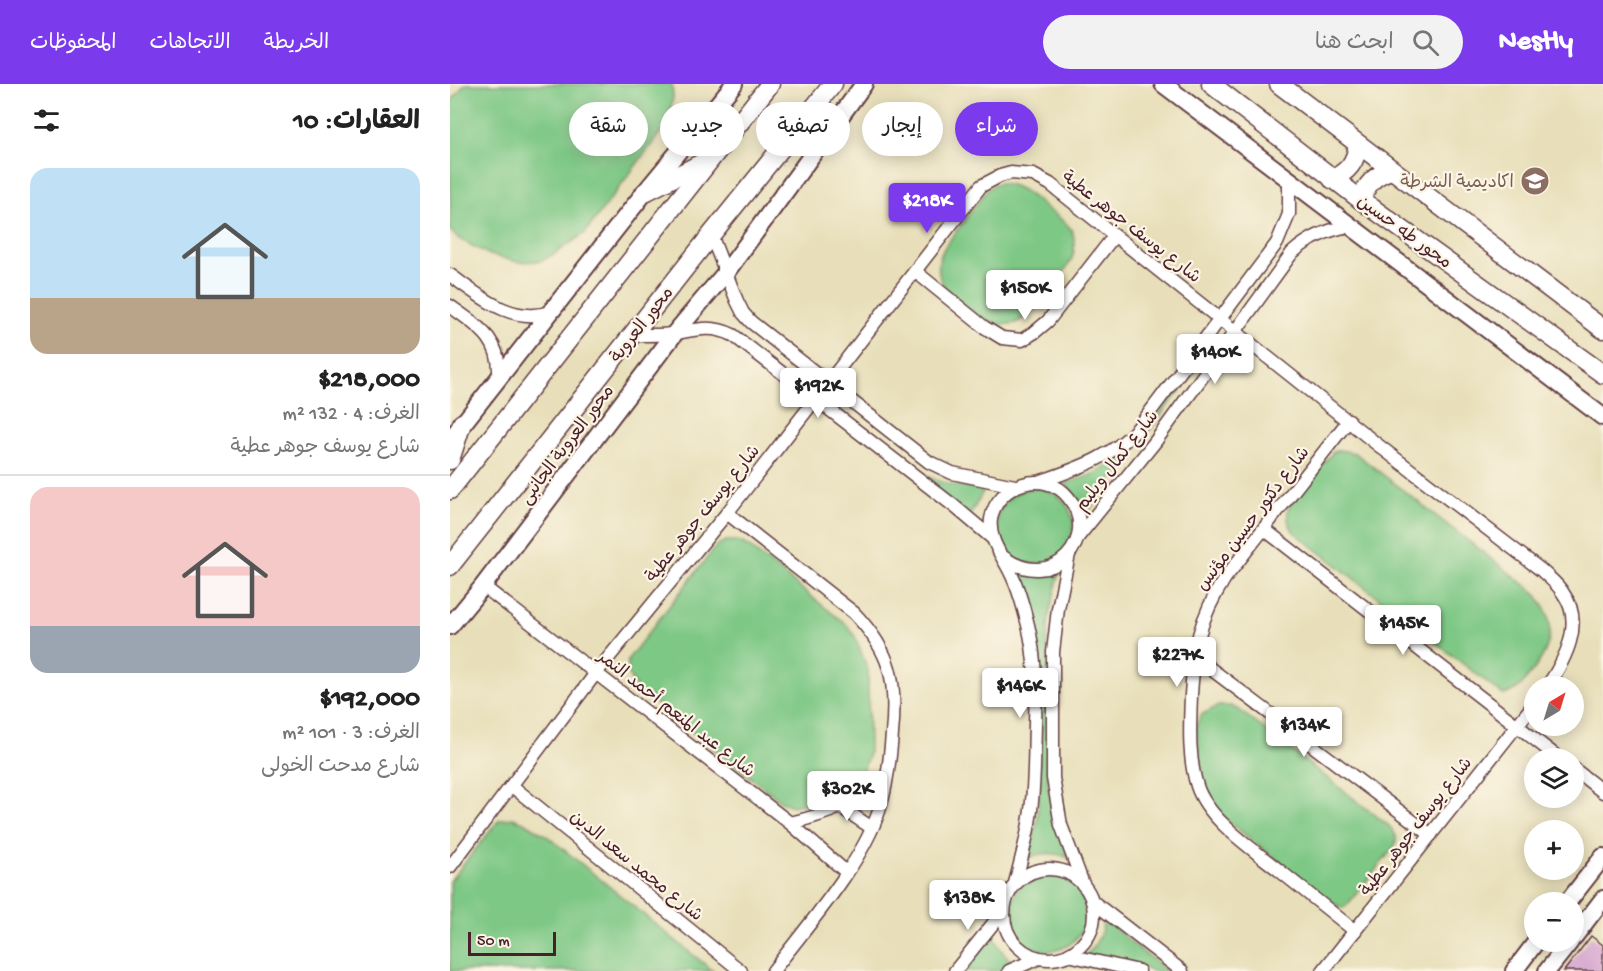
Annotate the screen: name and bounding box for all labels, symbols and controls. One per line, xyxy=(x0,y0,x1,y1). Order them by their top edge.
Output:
search box xyxy=(1043,15,1463,69)
icon: search xyxy=(1409,26,1442,59)
text: Nestly xyxy=(1499,26,1573,59)
text: ابحث هنا xyxy=(1315,31,1394,57)
text: المحفوظات xyxy=(30,32,116,57)
text: الاتجاهات xyxy=(149,32,231,57)
text: الخريطة xyxy=(264,32,329,57)
chip: شقة xyxy=(569,102,648,156)
chip: جديد xyxy=(660,102,744,156)
chip: تصفية xyxy=(756,102,850,156)
chip: إيجار xyxy=(862,102,943,156)
chip: شراء xyxy=(955,102,1038,156)
icon: filters xyxy=(30,104,63,137)
text: العقارات: 10 xyxy=(293,108,420,139)
school or university icon: اكاديمية الشرطة xyxy=(1519,165,1551,197)
street label: شارع يوسف جوهر عطية xyxy=(1057,167,1204,289)
place label: اكاديمية الشرطة xyxy=(1400,173,1514,194)
pin: $218K xyxy=(885,183,969,234)
text: $218K xyxy=(903,191,951,214)
street label: محور طه حسين xyxy=(1352,192,1455,274)
icon: home xyxy=(171,207,279,315)
pin: $150K xyxy=(983,270,1067,321)
text: $150K xyxy=(1000,278,1050,301)
street label: محور العروبة xyxy=(607,283,679,368)
pin: $140K xyxy=(1173,334,1257,385)
text: $140K xyxy=(1191,342,1239,365)
text: $218,000 xyxy=(318,366,420,397)
pin: $192K xyxy=(776,368,860,419)
text: $192K xyxy=(794,376,842,399)
street label: محور العروبة الجانبى xyxy=(516,382,620,509)
text: الغرف: 4 · 132 m² xyxy=(282,404,420,427)
street label: شارع كمال ويليم xyxy=(1072,407,1165,517)
text: شارع يوسف جوهر عطية xyxy=(230,437,420,460)
street label: شارع يوسف جوهر عطية xyxy=(642,442,766,587)
street label: شارع دكتور حسين مؤنس xyxy=(1193,443,1315,596)
icon: home xyxy=(171,526,279,634)
pin: $145K xyxy=(1361,605,1445,656)
text: $145K xyxy=(1379,613,1427,636)
pin: $227K xyxy=(1135,637,1219,688)
street label: شارع عبد المنعم أحمد النمر xyxy=(590,644,760,784)
text: $227K xyxy=(1152,645,1202,668)
pin: $146K xyxy=(978,668,1062,719)
text: $146K xyxy=(996,676,1044,699)
north arrow xyxy=(1524,676,1584,736)
map controls xyxy=(1524,676,1584,952)
text: $192,000 xyxy=(320,685,420,716)
pin: $134K xyxy=(1262,707,1346,758)
text: $134K xyxy=(1280,715,1328,738)
text: الغرف: 3 · 101 m² xyxy=(282,723,420,746)
button: layers xyxy=(1524,748,1584,808)
street label: شارع يوسف جوهر عطية xyxy=(1356,754,1478,901)
text: شارع مدحت الخولى xyxy=(261,756,420,779)
pin: $302K xyxy=(805,771,889,822)
text: $302K xyxy=(821,779,873,802)
street label: شارع محمد سعد الدين xyxy=(565,807,706,927)
button: + xyxy=(1524,820,1584,880)
pin: $138K xyxy=(926,880,1010,931)
text: $138K xyxy=(943,888,993,911)
button: − xyxy=(1524,892,1584,952)
scale bar xyxy=(468,929,556,956)
text: 50 m xyxy=(477,933,510,952)

